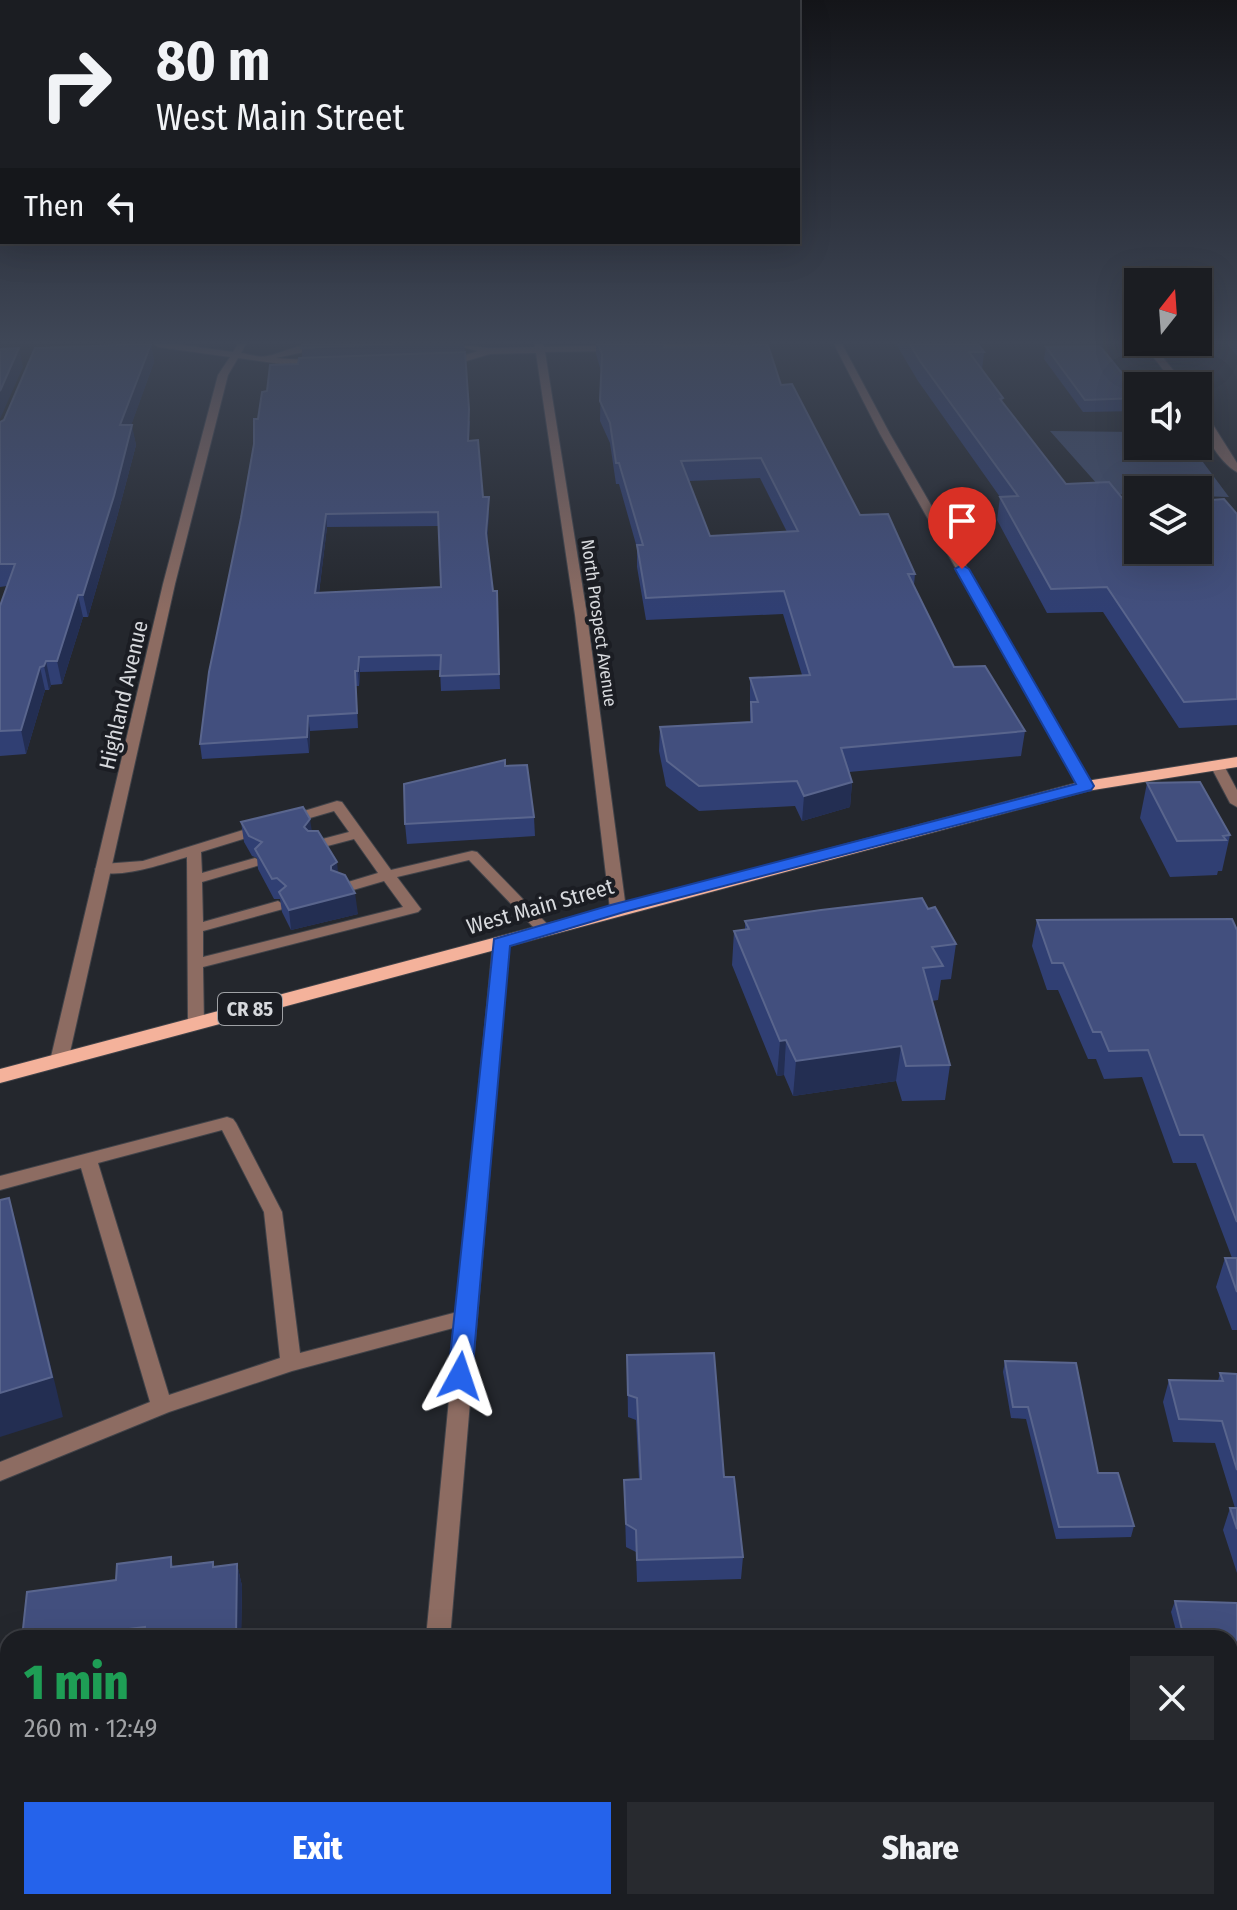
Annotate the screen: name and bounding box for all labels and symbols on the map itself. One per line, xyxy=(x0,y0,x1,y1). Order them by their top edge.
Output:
north arrow xyxy=(1124,268,1212,356)
pin xyxy=(928,487,996,569)
street label: North Prospect Avenue xyxy=(576,538,622,708)
street label: Highland Avenue xyxy=(93,618,154,772)
street label: West Main Street xyxy=(463,872,618,940)
road number: CR 85 xyxy=(218,993,282,1025)
position arrow xyxy=(418,1334,502,1418)

